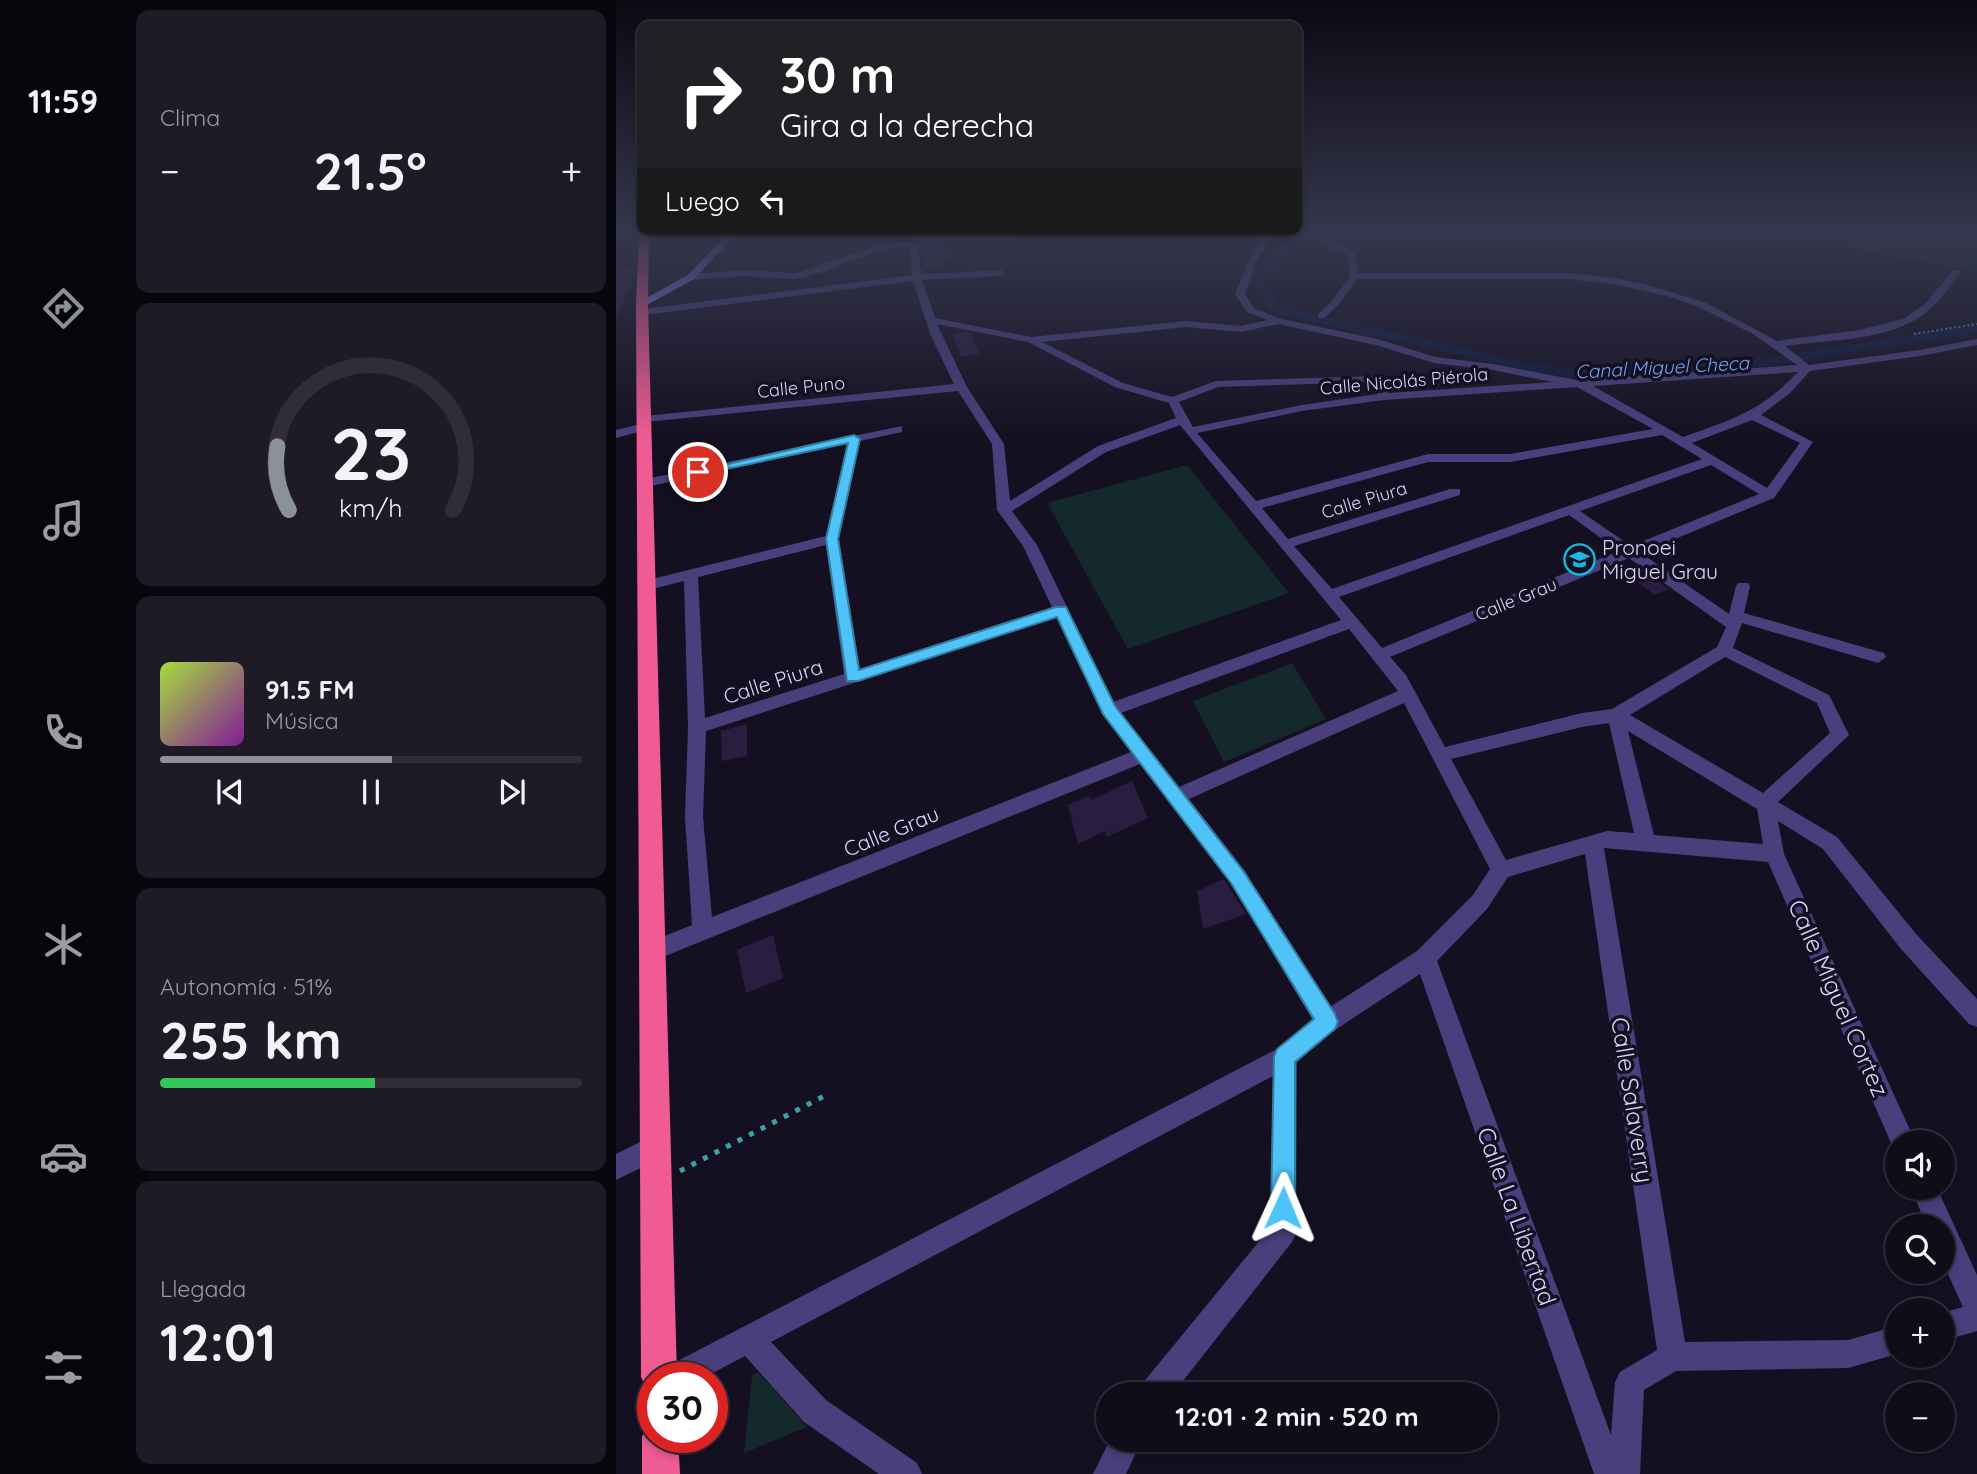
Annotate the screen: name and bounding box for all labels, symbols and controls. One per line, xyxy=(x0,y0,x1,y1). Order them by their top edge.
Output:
text: 30 m xyxy=(780,44,895,105)
icon: right xyxy=(665,49,756,140)
text: 11:59 xyxy=(28,81,98,121)
text: Clima xyxy=(160,103,220,132)
text: Gira a la derecha xyxy=(780,105,1034,145)
text: 21.5° xyxy=(314,138,427,203)
text: − xyxy=(160,147,180,195)
text: + xyxy=(561,147,582,195)
icon: left xyxy=(754,182,792,220)
text: Luego xyxy=(665,185,740,218)
icon: directions xyxy=(39,284,88,333)
water label: Canal Miguel Checa xyxy=(1575,350,1751,384)
street label: Calle Nicolás Piérola xyxy=(1319,362,1489,400)
street label: Calle Puno xyxy=(756,371,846,403)
text: 23 xyxy=(331,408,411,499)
pin xyxy=(668,442,728,502)
icon: arrive xyxy=(679,453,717,491)
street label: Calle Piura xyxy=(1318,476,1410,524)
text: km/h xyxy=(339,492,403,523)
icon: music xyxy=(39,496,88,545)
place label: Pronoei Miguel Grau xyxy=(1602,534,1718,584)
school or university icon: Pronoei Miguel Grau xyxy=(1562,542,1596,576)
street label: Calle Grau xyxy=(1472,572,1560,626)
street label: Calle Piura xyxy=(720,653,826,709)
text: 91.5 FM xyxy=(265,673,355,706)
text: Música xyxy=(265,706,339,735)
icon: phone xyxy=(39,708,88,757)
icon: previous xyxy=(211,773,249,811)
icon: pause xyxy=(352,773,390,811)
icon: next xyxy=(493,773,531,811)
street label: Calle Grau xyxy=(840,800,942,862)
street label: Calle Miguel Cortez xyxy=(1782,895,1896,1101)
icon: climate xyxy=(39,920,88,969)
text: Autonomía · 51% xyxy=(160,972,332,1001)
text: 255 km xyxy=(160,1007,342,1072)
street label: Calle Salaverry xyxy=(1605,1015,1661,1185)
street label: Calle La Libertad xyxy=(1471,1123,1563,1309)
map controls xyxy=(1885,1130,1955,1452)
button: sound xyxy=(1885,1130,1955,1200)
icon: car xyxy=(39,1132,88,1181)
position arrow xyxy=(1246,1171,1320,1245)
button: search xyxy=(1885,1214,1955,1284)
text: Llegada xyxy=(160,1274,246,1303)
button: + xyxy=(1885,1298,1955,1368)
text: 12:01 xyxy=(160,1309,276,1374)
icon: filters xyxy=(39,1343,88,1392)
speed limit sign: 30 xyxy=(637,1362,728,1453)
button: − xyxy=(1885,1382,1955,1452)
text: 12:01 · 2 min · 520 m xyxy=(1175,1400,1419,1433)

